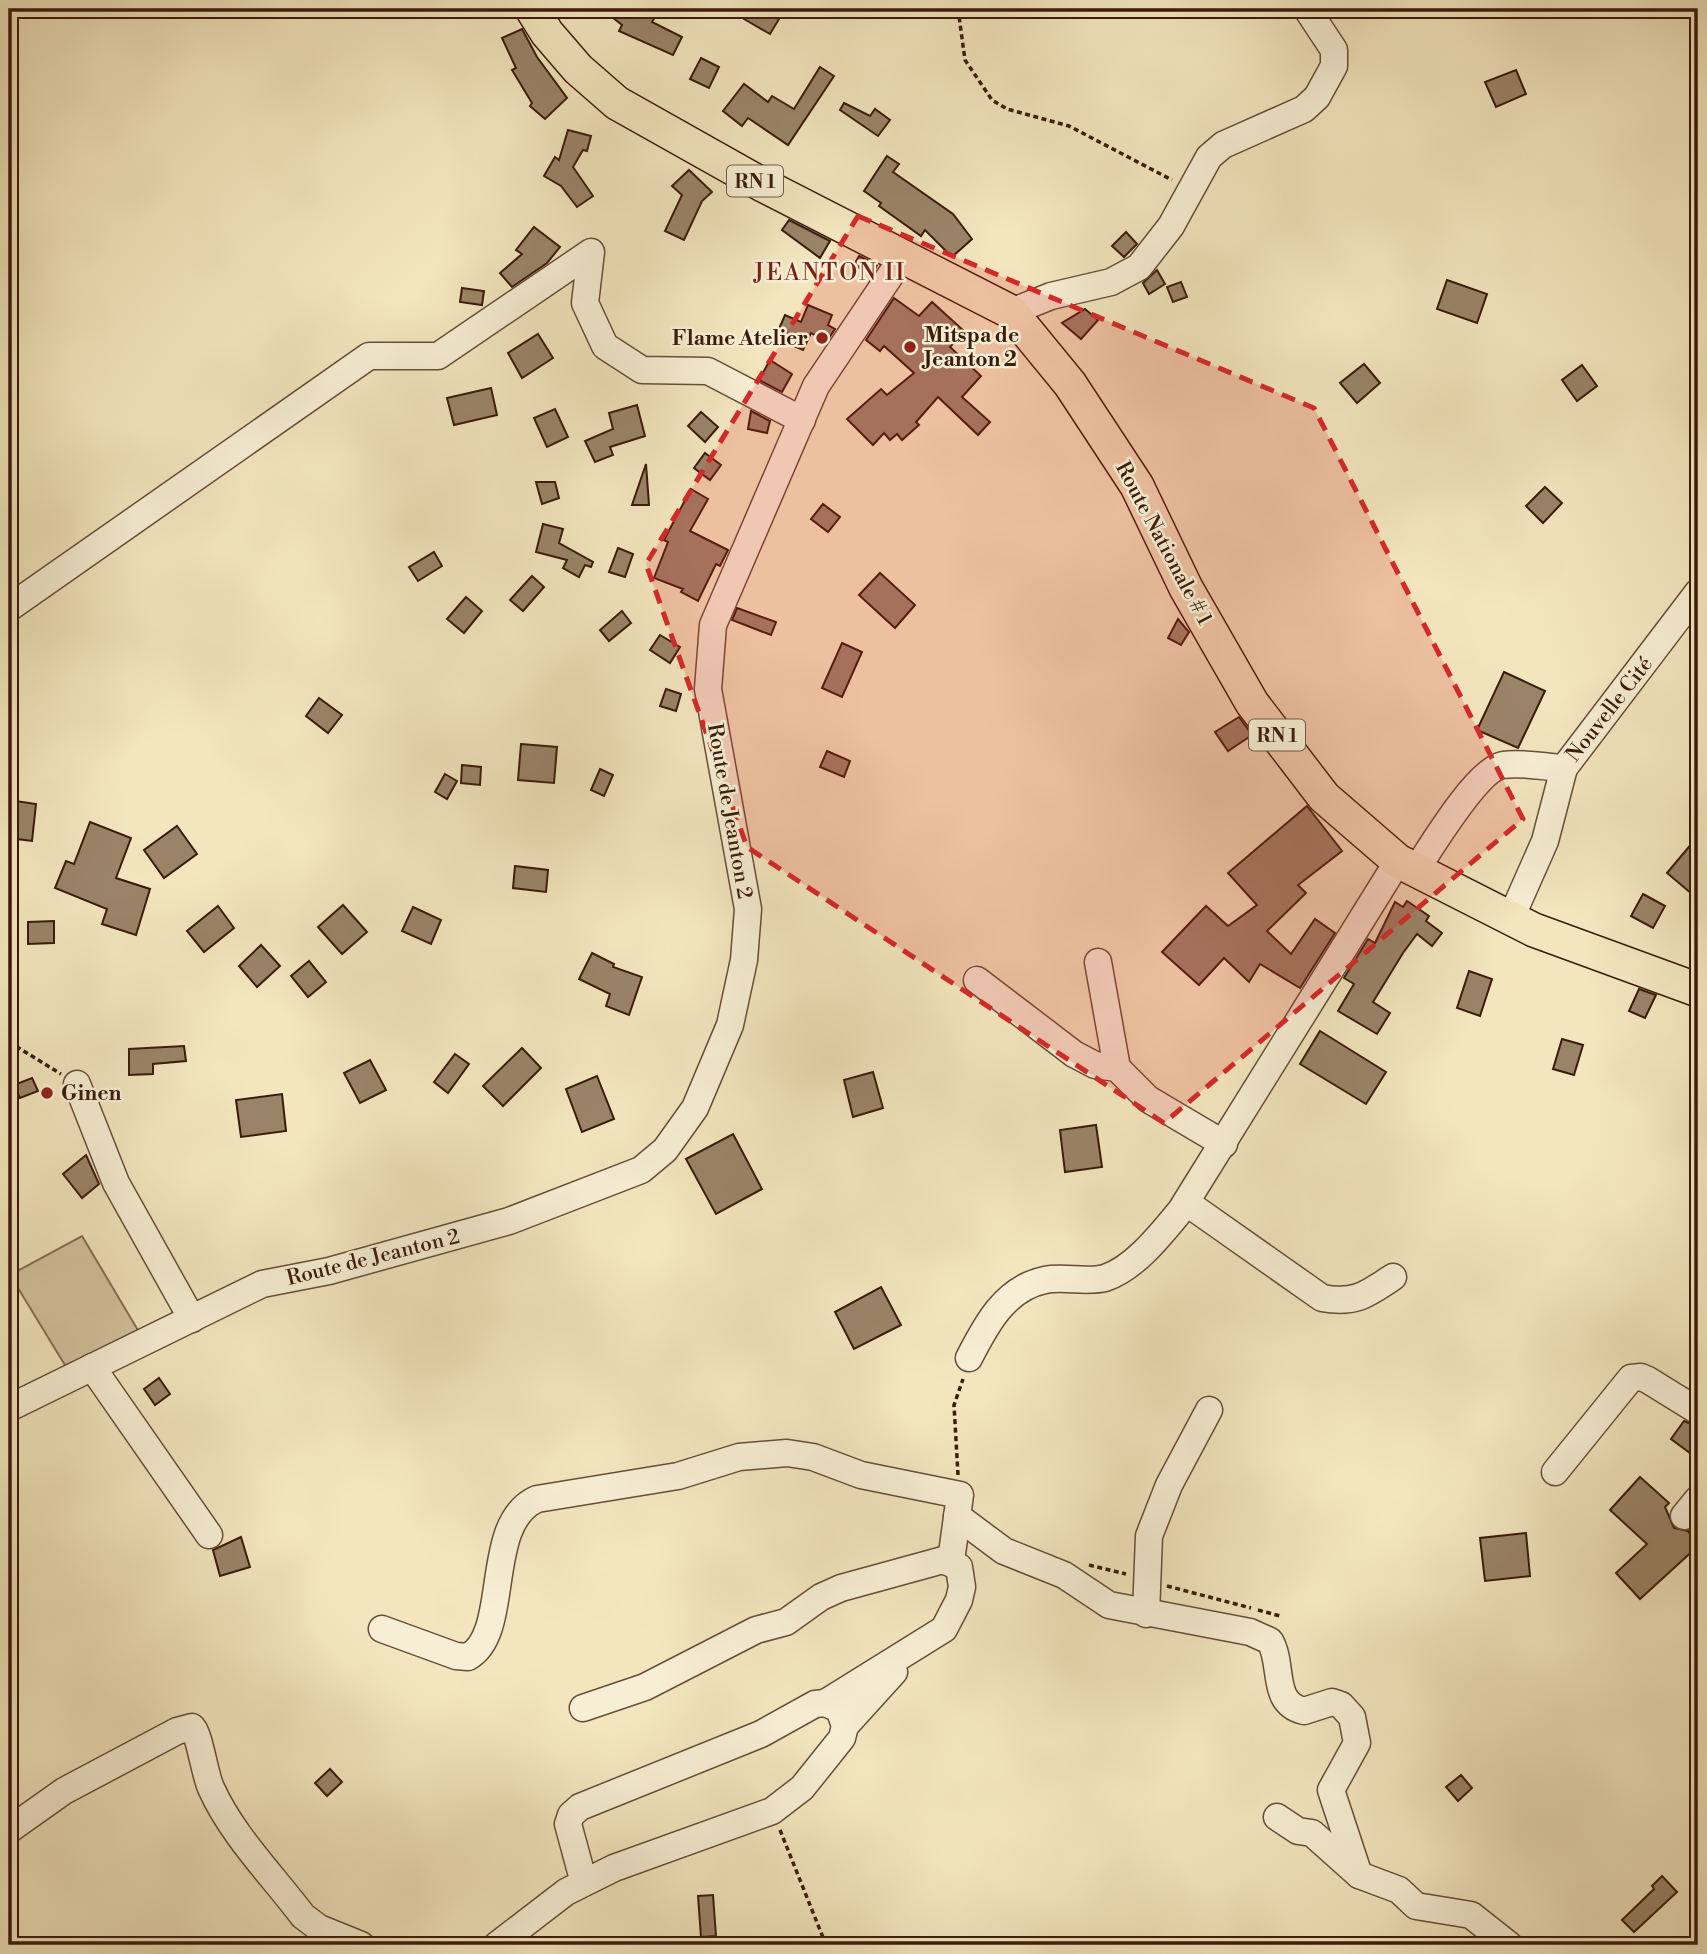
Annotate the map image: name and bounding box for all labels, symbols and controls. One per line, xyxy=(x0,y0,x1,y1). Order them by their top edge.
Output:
road number: RN 1 xyxy=(727,166,783,196)
district label: JEANTON II xyxy=(753,259,906,287)
place label: Mitspa de Jeanton 2 xyxy=(921,323,1019,373)
place label: Flame Atelier xyxy=(672,326,808,352)
marker: Flame Atelier xyxy=(814,330,830,346)
marker: Mitspa de Jeanton 2 xyxy=(902,339,918,355)
street label: Route Nationale # 1 xyxy=(1109,457,1217,630)
street label: Nouvelle Cité xyxy=(1561,652,1659,767)
road number: RN 1 xyxy=(1249,720,1305,750)
street label: Route de Jeanton 2 xyxy=(701,721,757,901)
place label: Ginen xyxy=(61,1081,121,1107)
marker: Ginen xyxy=(39,1085,55,1101)
street label: Route de Jeanton 2 xyxy=(284,1224,463,1292)

